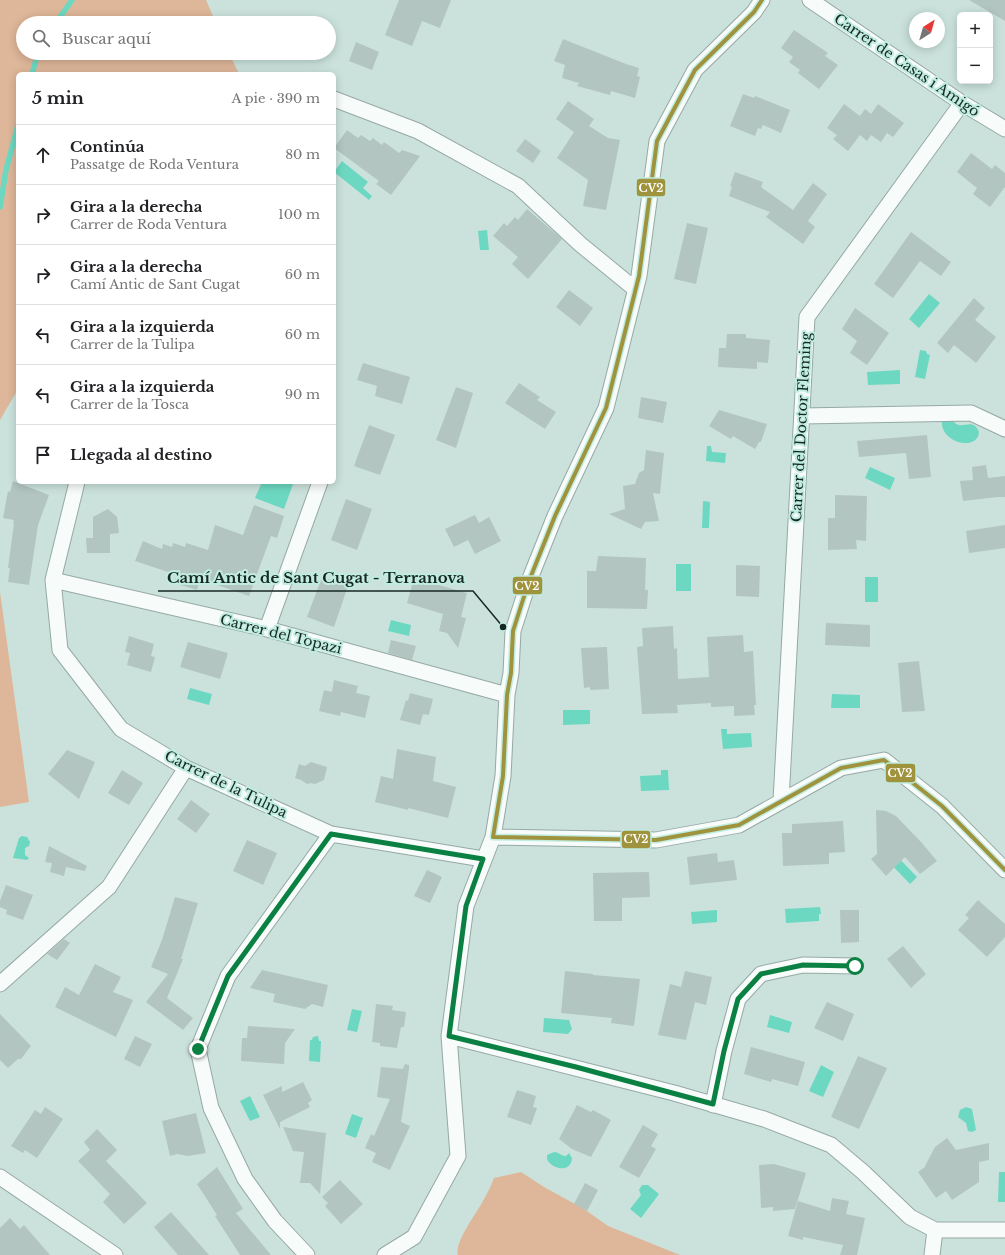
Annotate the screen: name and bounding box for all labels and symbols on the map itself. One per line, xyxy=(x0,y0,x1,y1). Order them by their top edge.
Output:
street label: Carrer de Casas i Amigó xyxy=(831,10,983,120)
north arrow xyxy=(909,12,945,48)
line badge: CV2 xyxy=(636,178,666,197)
text: CV2 xyxy=(638,181,664,195)
street label: Carrer del Doctor Fleming xyxy=(787,331,815,522)
callout: Camí Antic de Sant Cugat - Terranova xyxy=(158,564,473,591)
text: Camí Antic de Sant Cugat - Terranova xyxy=(167,568,465,587)
line badge: CV2 xyxy=(512,576,543,595)
text: CV2 xyxy=(514,579,540,593)
street label: Carrer del Topazi xyxy=(218,610,344,658)
street label: Carrer de la Tulipa xyxy=(162,747,290,822)
line badge: CV2 xyxy=(885,763,916,783)
text: CV2 xyxy=(887,766,913,780)
line badge: CV2 xyxy=(621,830,651,849)
text: CV2 xyxy=(623,832,649,846)
route start xyxy=(846,957,864,975)
route end xyxy=(189,1040,207,1058)

